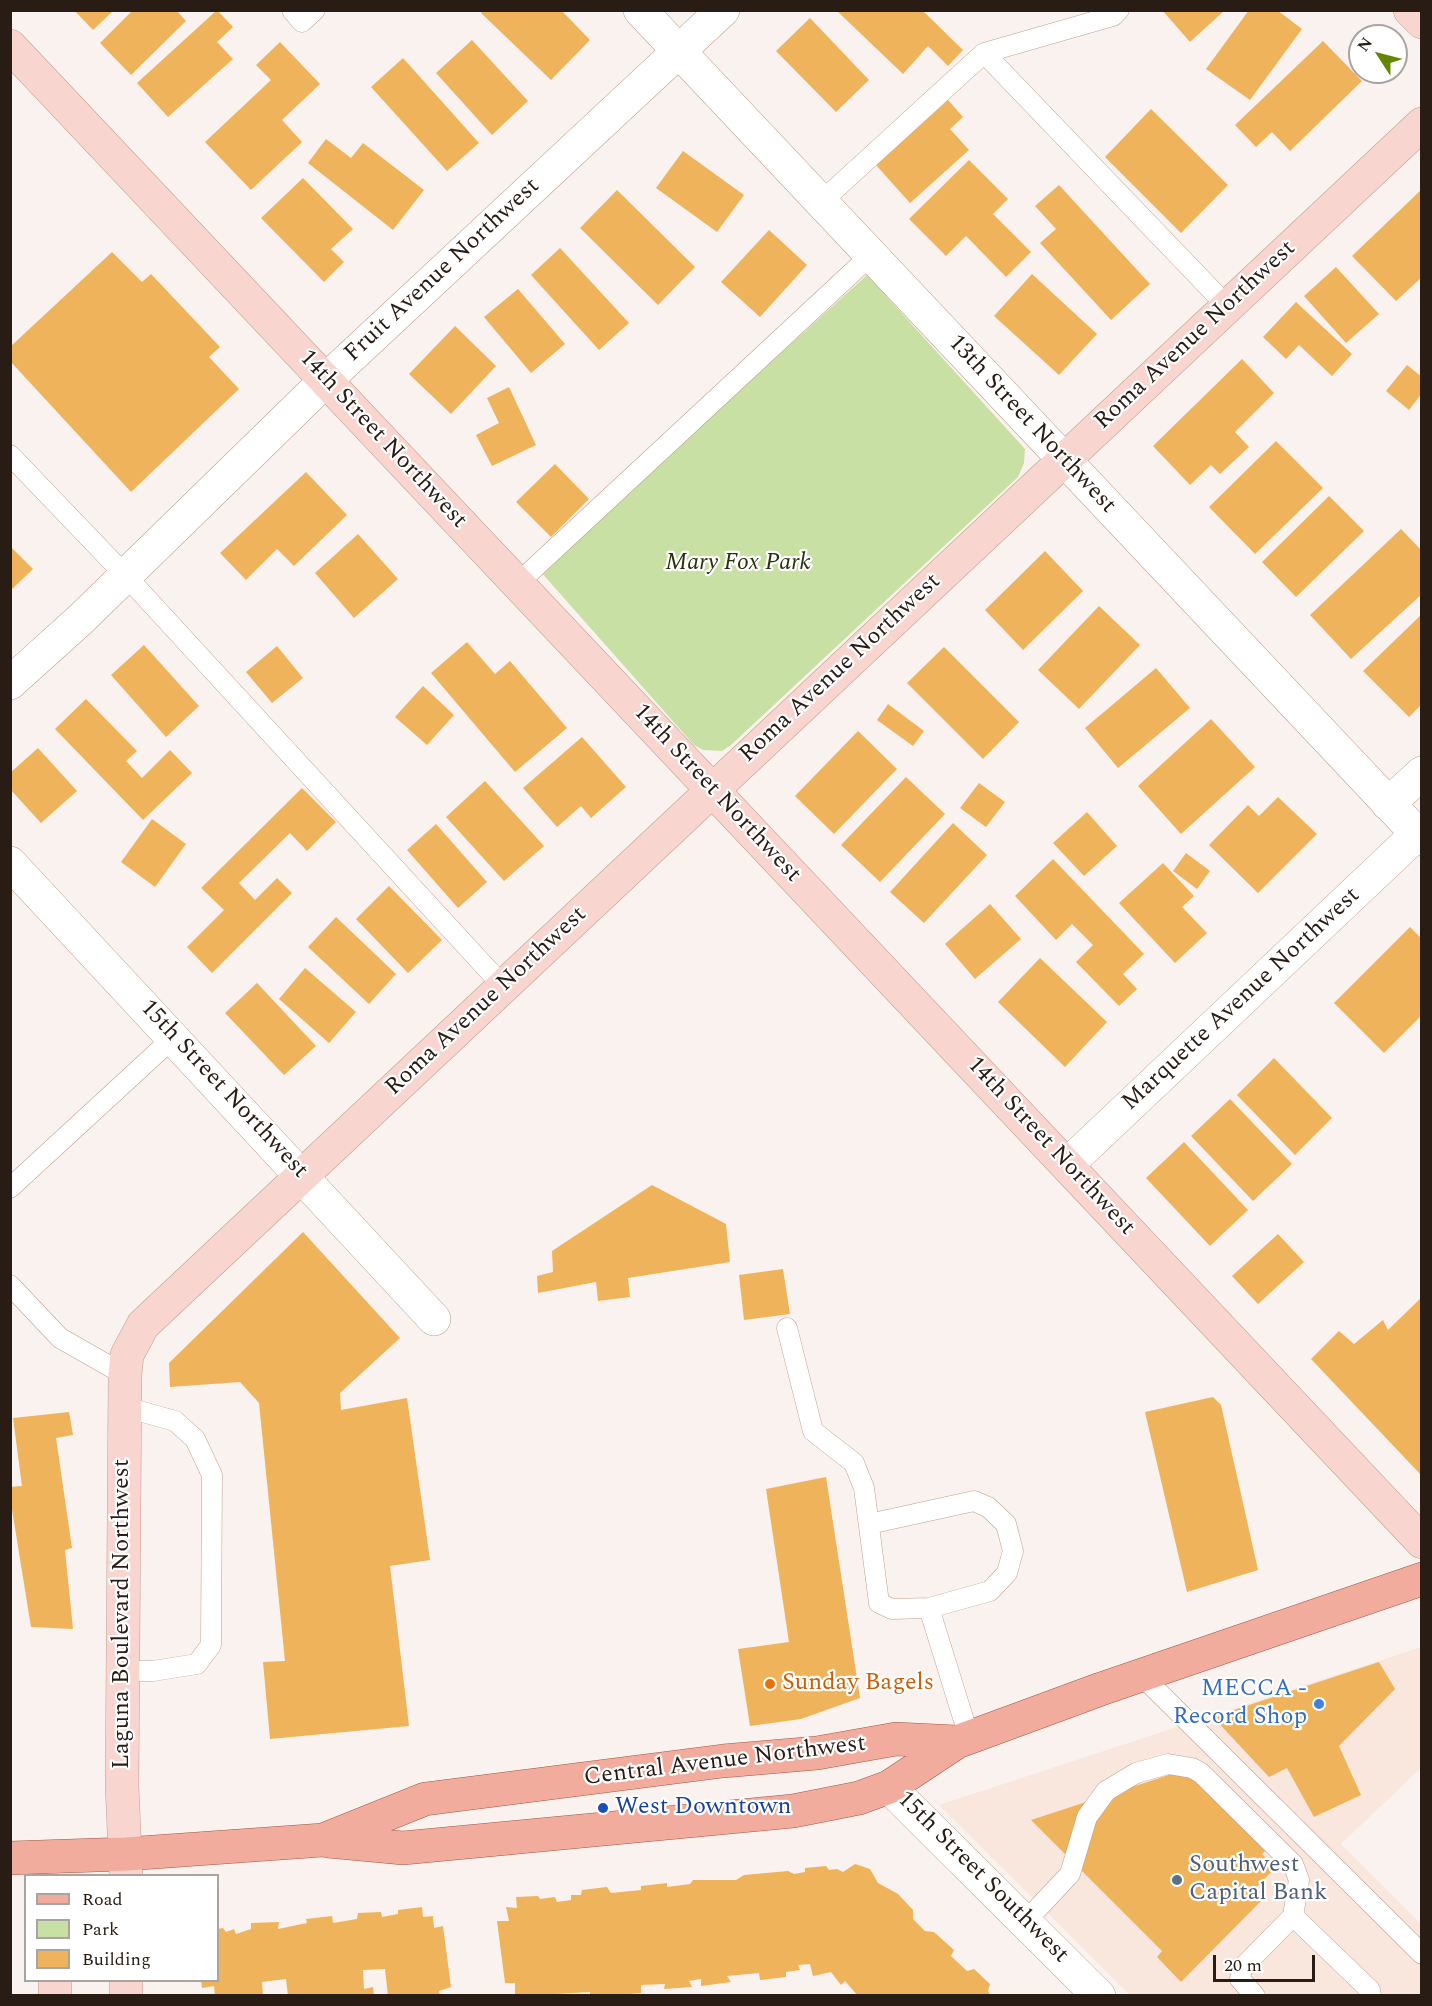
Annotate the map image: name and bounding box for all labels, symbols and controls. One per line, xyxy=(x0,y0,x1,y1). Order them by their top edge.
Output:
north arrow xyxy=(1348,24,1408,84)
text: N xyxy=(1352,32,1379,57)
street label: Fruit Avenue Northwest xyxy=(339,173,547,369)
street label: Roma Avenue Northwest xyxy=(1089,235,1303,437)
street label: 13th Street Northwest xyxy=(941,330,1121,520)
street label: 14th Street Northwest xyxy=(292,345,472,535)
park label: Mary Fox Park xyxy=(665,550,811,578)
street label: Roma Avenue Northwest xyxy=(734,568,948,770)
street label: 14th Street Northwest xyxy=(626,699,806,889)
street label: Marquette Avenue Northwest xyxy=(1117,882,1367,1118)
street label: Roma Avenue Northwest xyxy=(380,901,594,1103)
street label: 15th Street Northwest xyxy=(133,995,313,1185)
street label: 14th Street Northwest xyxy=(960,1052,1140,1242)
street label: Laguna Boulevard Northwest xyxy=(109,1459,137,1769)
place label: Sunday Bagels xyxy=(782,1670,934,1698)
place label: MECCA - Record Shop xyxy=(1173,1676,1307,1732)
marker: Sunday Bagels xyxy=(763,1677,777,1691)
marker: MECCA - Record Shop xyxy=(1312,1697,1326,1711)
street label: Central Avenue Northwest xyxy=(582,1730,868,1794)
street label: 15th Street Southwest xyxy=(890,1786,1074,1970)
place label: West Downtown xyxy=(615,1794,791,1822)
marker: West Downtown xyxy=(596,1801,610,1815)
place label: Southwest Capital Bank xyxy=(1189,1852,1327,1908)
marker: Southwest Capital Bank xyxy=(1170,1873,1184,1887)
legend xyxy=(24,1874,219,1982)
text: Road xyxy=(82,1886,123,1913)
text: Park xyxy=(82,1916,119,1943)
scale bar xyxy=(1216,1943,1318,1981)
text: Building xyxy=(82,1946,151,1973)
text: 20 m xyxy=(1224,1952,1262,1979)

